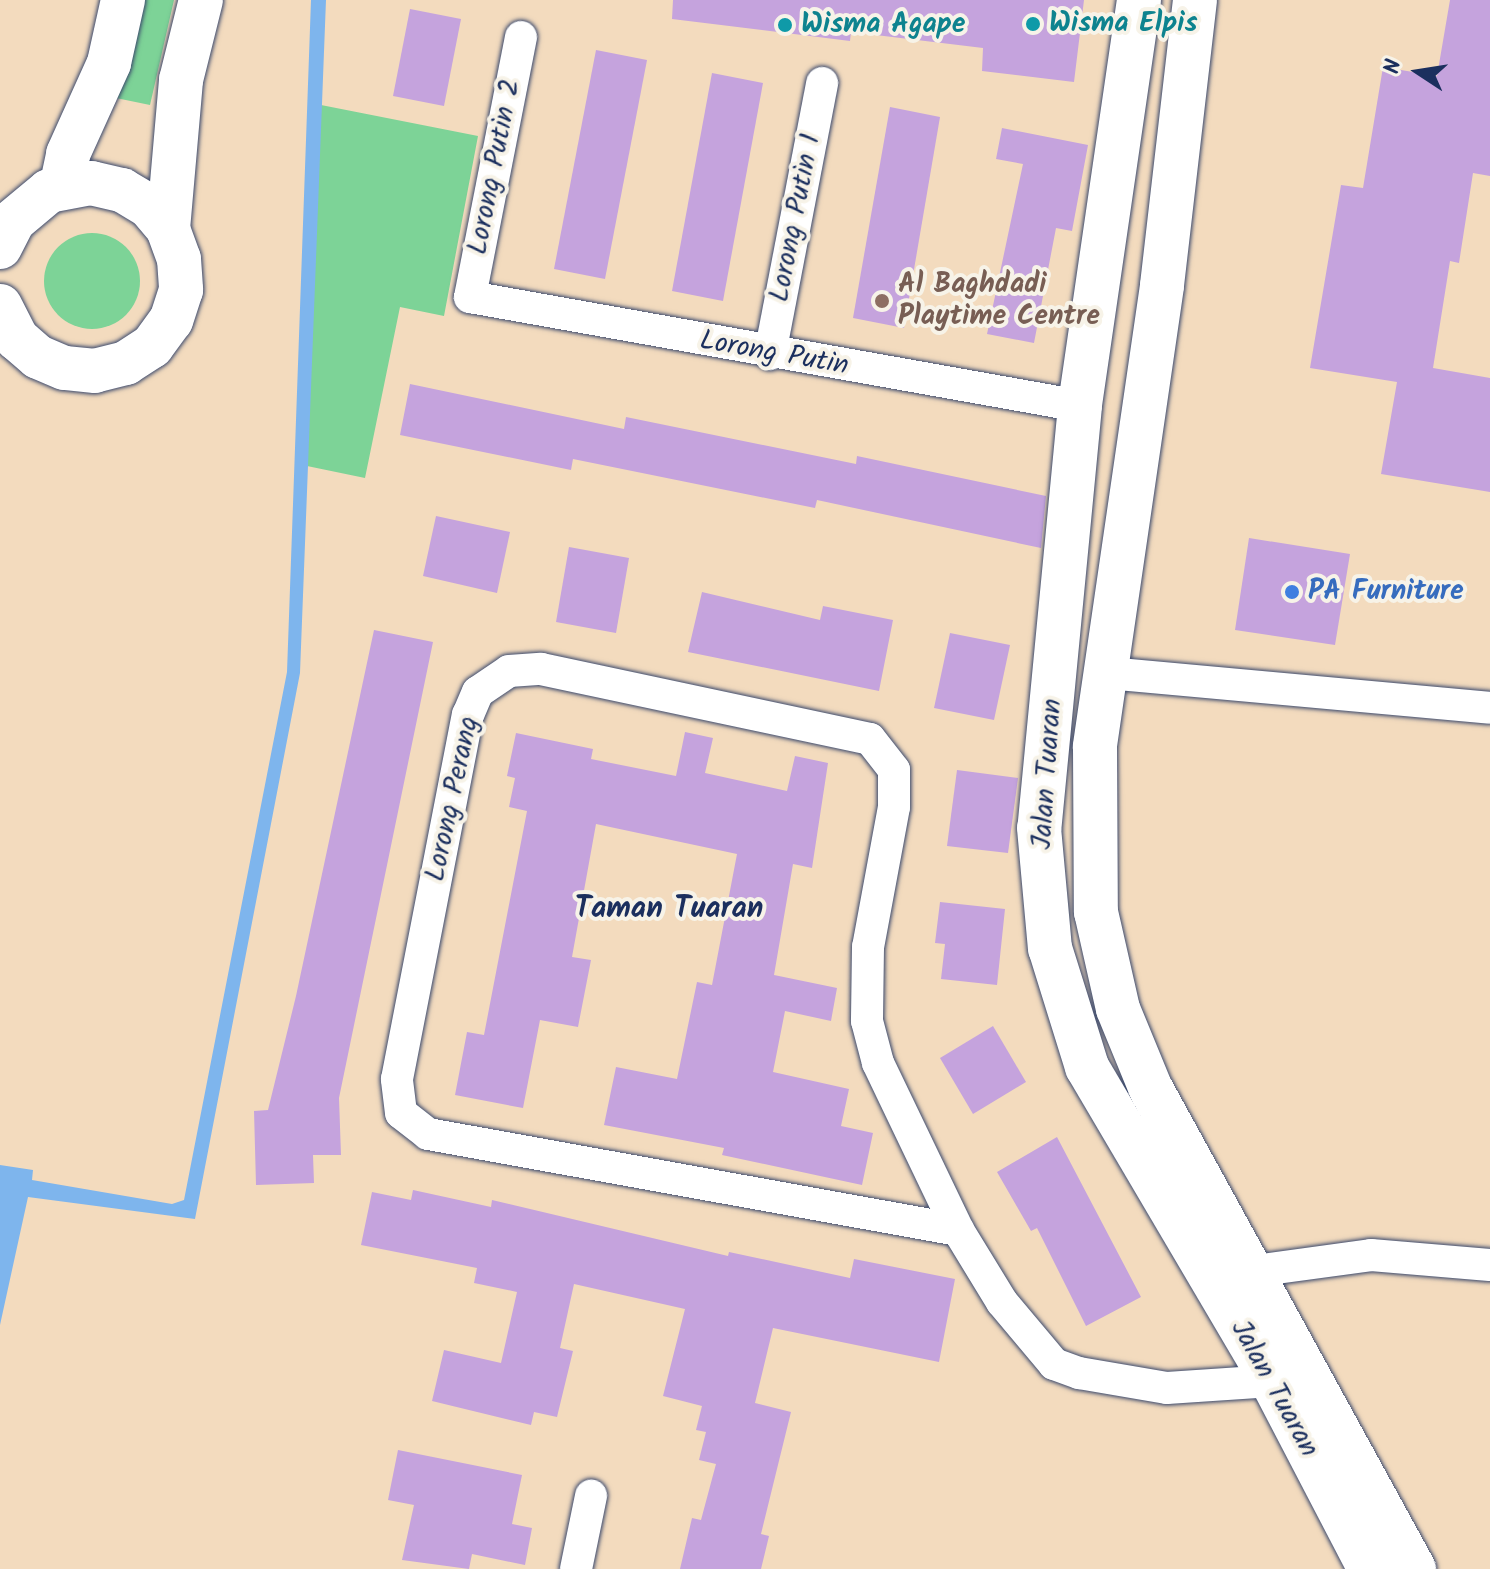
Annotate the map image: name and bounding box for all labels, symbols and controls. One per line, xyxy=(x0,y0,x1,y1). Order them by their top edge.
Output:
place label: Wisma Elpis xyxy=(1049,7,1198,41)
place label: Wisma Agape xyxy=(801,8,965,42)
marker: Wisma Elpis xyxy=(1024,15,1042,33)
marker: Wisma Agape xyxy=(776,16,794,34)
north arrow xyxy=(1378,32,1458,112)
text: N xyxy=(1375,56,1413,77)
street label: Lorong Putin 2 xyxy=(462,76,528,258)
street label: Lorong Putin 1 xyxy=(763,131,829,305)
place label: Al Baghdadi Playtime Centre xyxy=(898,268,1100,334)
marker: Al Baghdadi Playtime Centre xyxy=(873,292,891,310)
street label: Lorong Putin xyxy=(697,324,851,384)
place label: PA Furniture xyxy=(1308,575,1464,609)
marker: PA Furniture xyxy=(1283,583,1301,601)
street label: Jalan Tuaran xyxy=(1026,697,1070,851)
street label: Lorong Perang xyxy=(419,713,487,885)
district label: Taman Tuaran xyxy=(575,891,763,927)
street label: Jalan Tuaran xyxy=(1223,1315,1325,1463)

